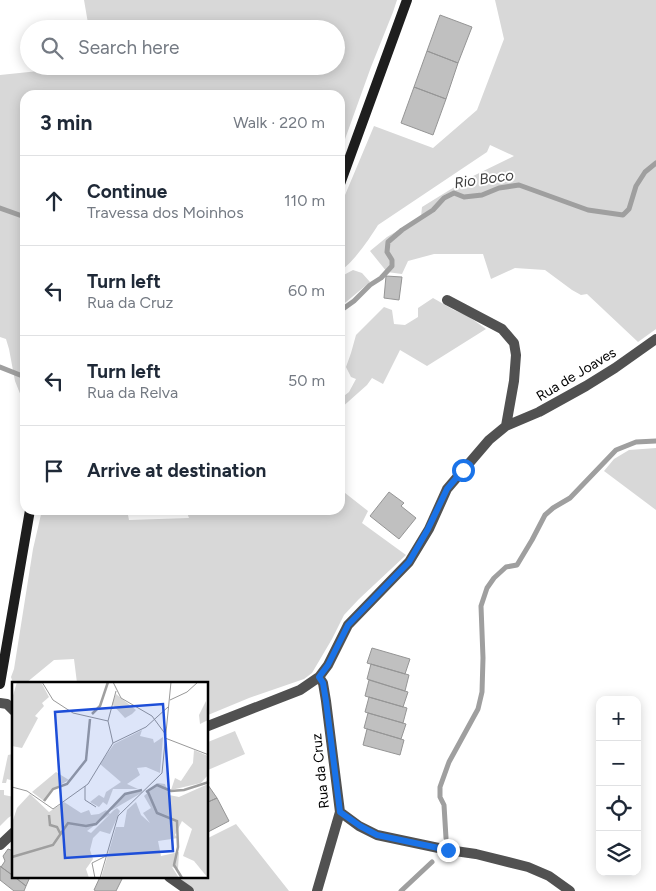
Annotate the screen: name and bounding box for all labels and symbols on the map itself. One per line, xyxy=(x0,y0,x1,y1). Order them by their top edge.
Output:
water label: Rio Boco xyxy=(453,166,515,192)
street label: Rua de Joaves xyxy=(533,344,619,405)
route start xyxy=(452,459,475,482)
inset map xyxy=(12,682,209,878)
street label: Rua da Cruz xyxy=(308,732,333,809)
route end xyxy=(437,839,460,862)

